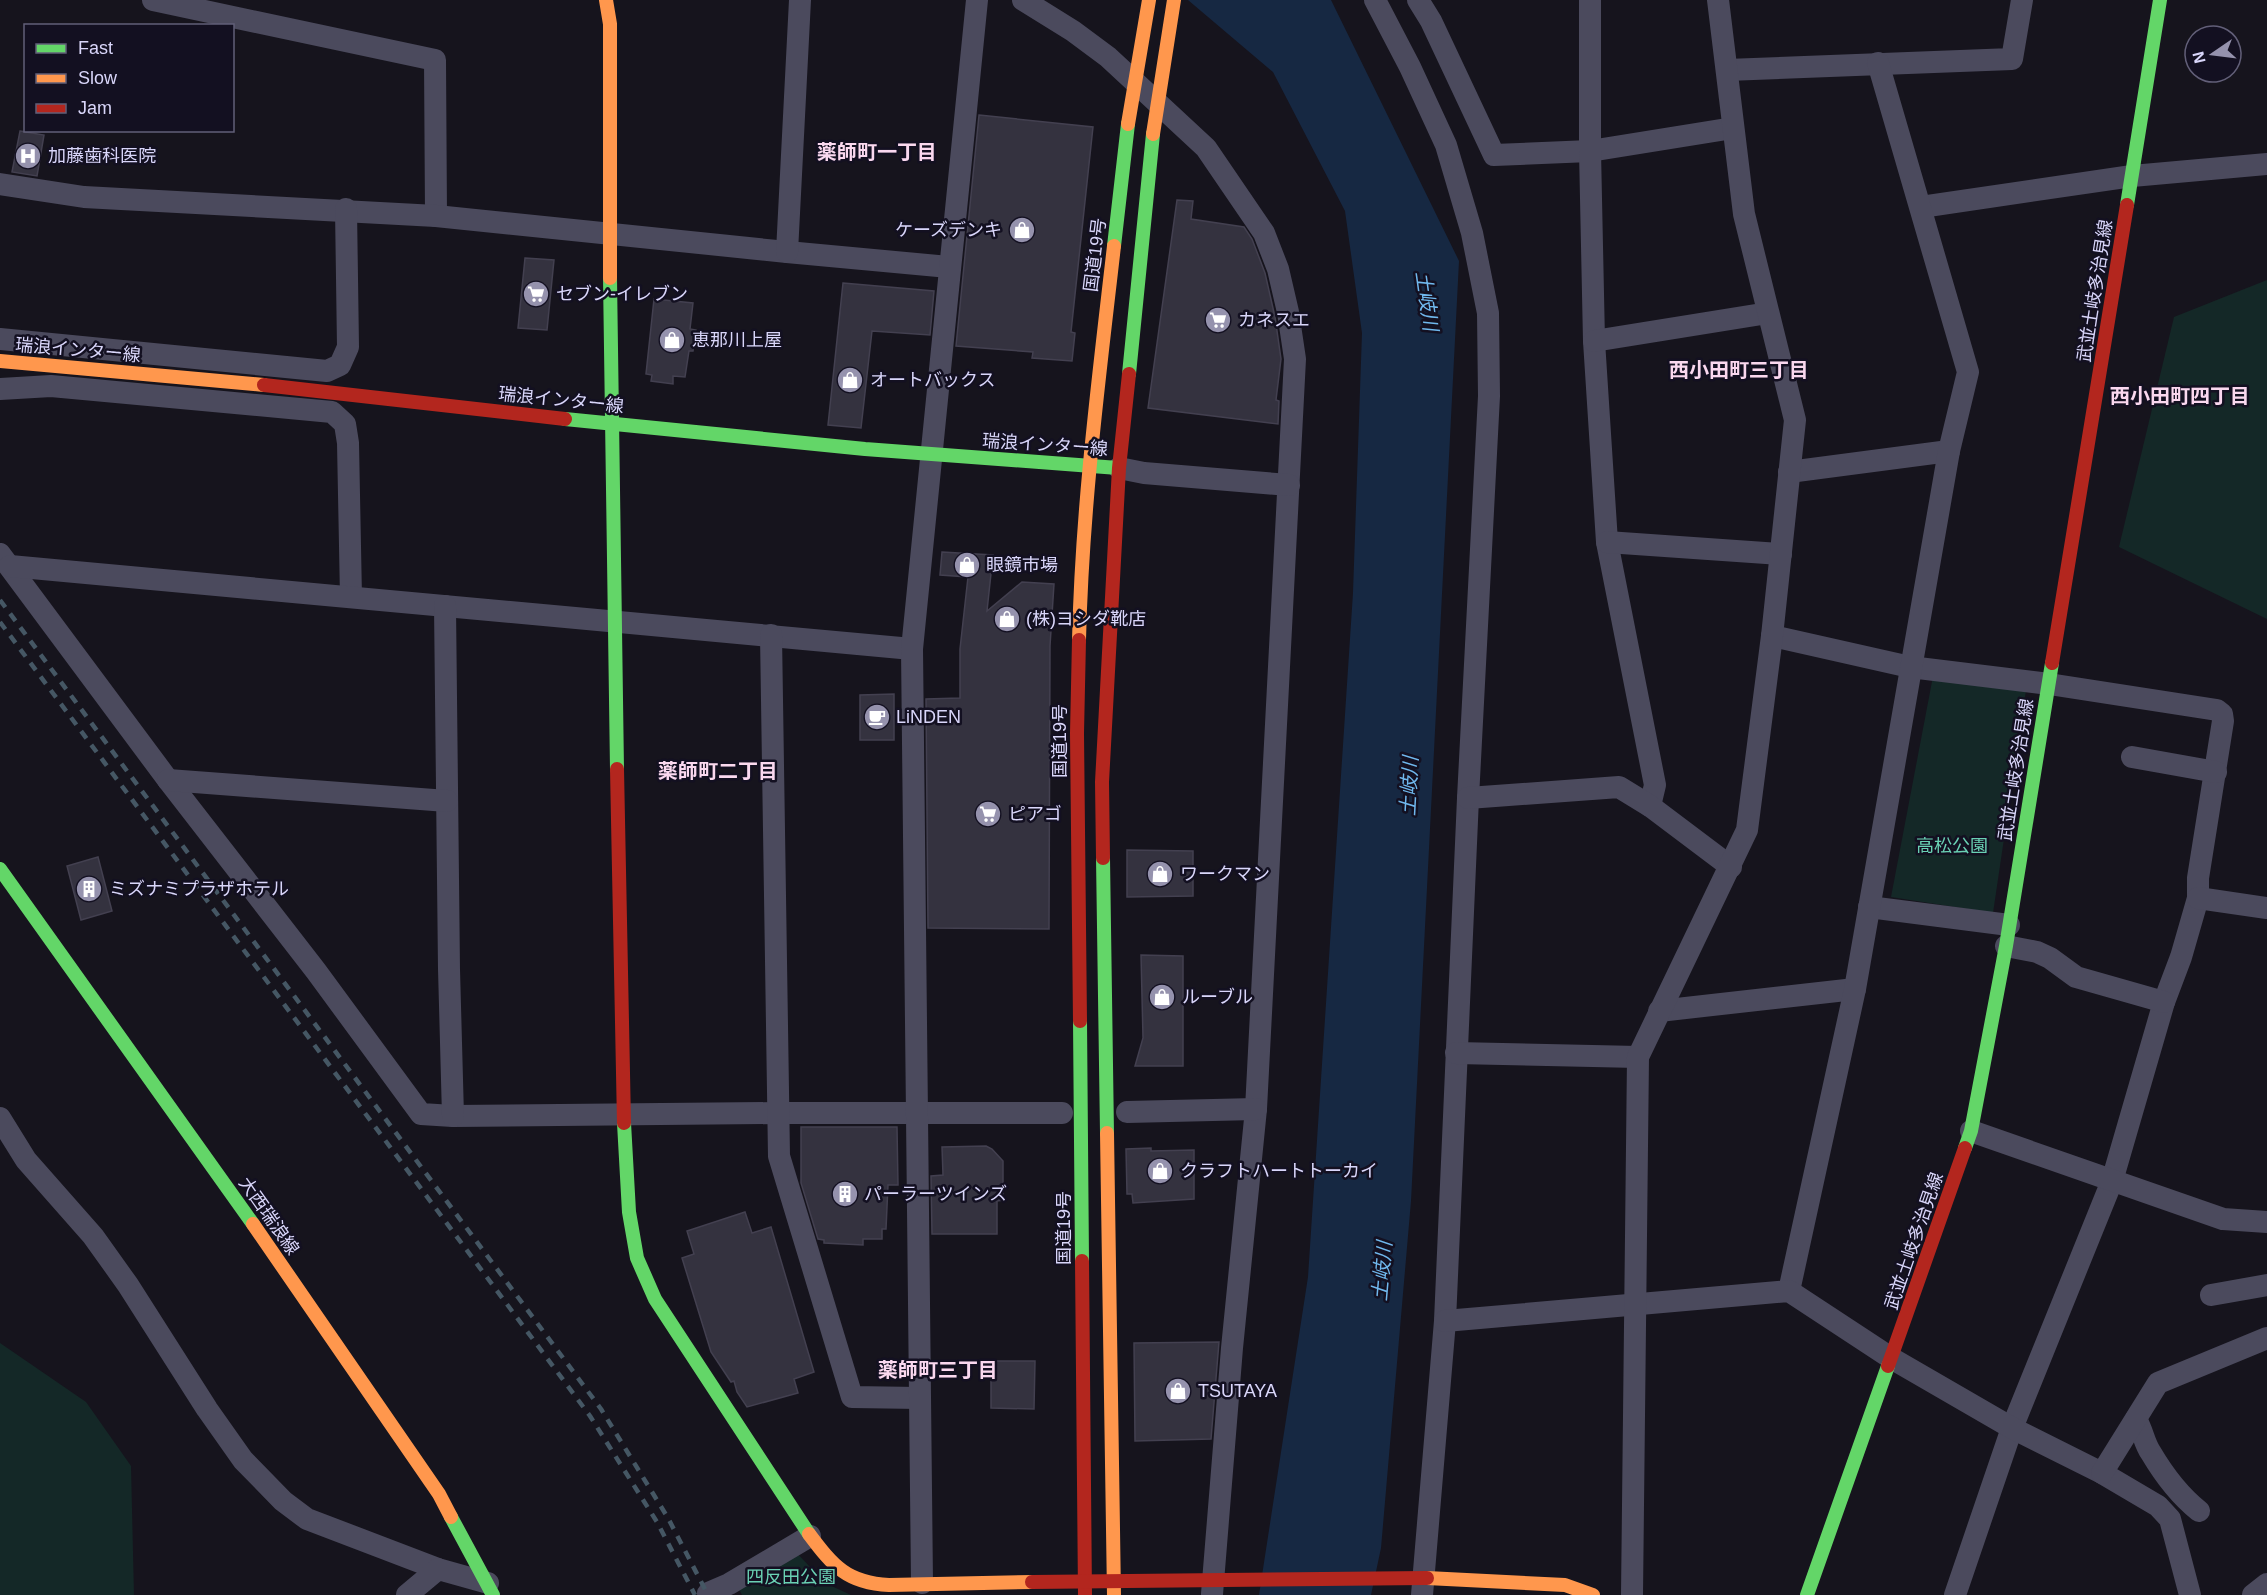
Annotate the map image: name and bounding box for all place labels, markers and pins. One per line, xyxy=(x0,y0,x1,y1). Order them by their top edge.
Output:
hospital icon: 加藤歯科医院 xyxy=(13,141,43,171)
place label: 加藤歯科医院 xyxy=(48,146,156,166)
shop icon: ケーズデンキ xyxy=(1007,215,1037,245)
place label: ケーズデンキ xyxy=(895,220,1002,240)
supermarket icon: セブン-イレブン xyxy=(521,279,551,309)
place label: セブン-イレブン xyxy=(556,284,688,304)
supermarket icon: カネスエ xyxy=(1203,305,1233,335)
place label: カネスエ xyxy=(1238,310,1310,330)
shop icon: 恵那川上屋 xyxy=(657,325,687,355)
place label: 恵那川上屋 xyxy=(692,330,782,350)
shop icon: オートバックス xyxy=(835,365,865,395)
place label: オートバックス xyxy=(870,370,995,390)
shop icon: 眼鏡市場 xyxy=(952,550,982,580)
place label: 眼鏡市場 xyxy=(986,555,1058,575)
shop icon: (株)ヨシダ靴店 xyxy=(992,604,1022,634)
place label: (株)ヨシダ靴店 xyxy=(1026,609,1146,629)
cafe icon: LiNDEN xyxy=(862,702,892,732)
place label: LiNDEN xyxy=(896,707,961,727)
supermarket icon: ピアゴ xyxy=(973,799,1003,829)
place label: ピアゴ xyxy=(1008,804,1062,824)
shop icon: ワークマン xyxy=(1145,859,1175,889)
place label: ワークマン xyxy=(1180,864,1270,884)
building icon: ミズナミプラザホテル xyxy=(74,874,104,904)
place label: ミズナミプラザホテル xyxy=(109,879,289,899)
shop icon: ルーブル xyxy=(1147,982,1177,1012)
place label: ルーブル xyxy=(1182,987,1253,1007)
shop icon: クラフトハートトーカイ xyxy=(1145,1156,1175,1186)
place label: クラフトハートトーカイ xyxy=(1180,1161,1378,1181)
building icon: パーラーツインズ xyxy=(830,1179,860,1209)
place label: パーラーツインズ xyxy=(864,1184,1007,1204)
shop icon: TSUTAYA xyxy=(1163,1376,1193,1406)
place label: TSUTAYA xyxy=(1198,1381,1277,1401)

